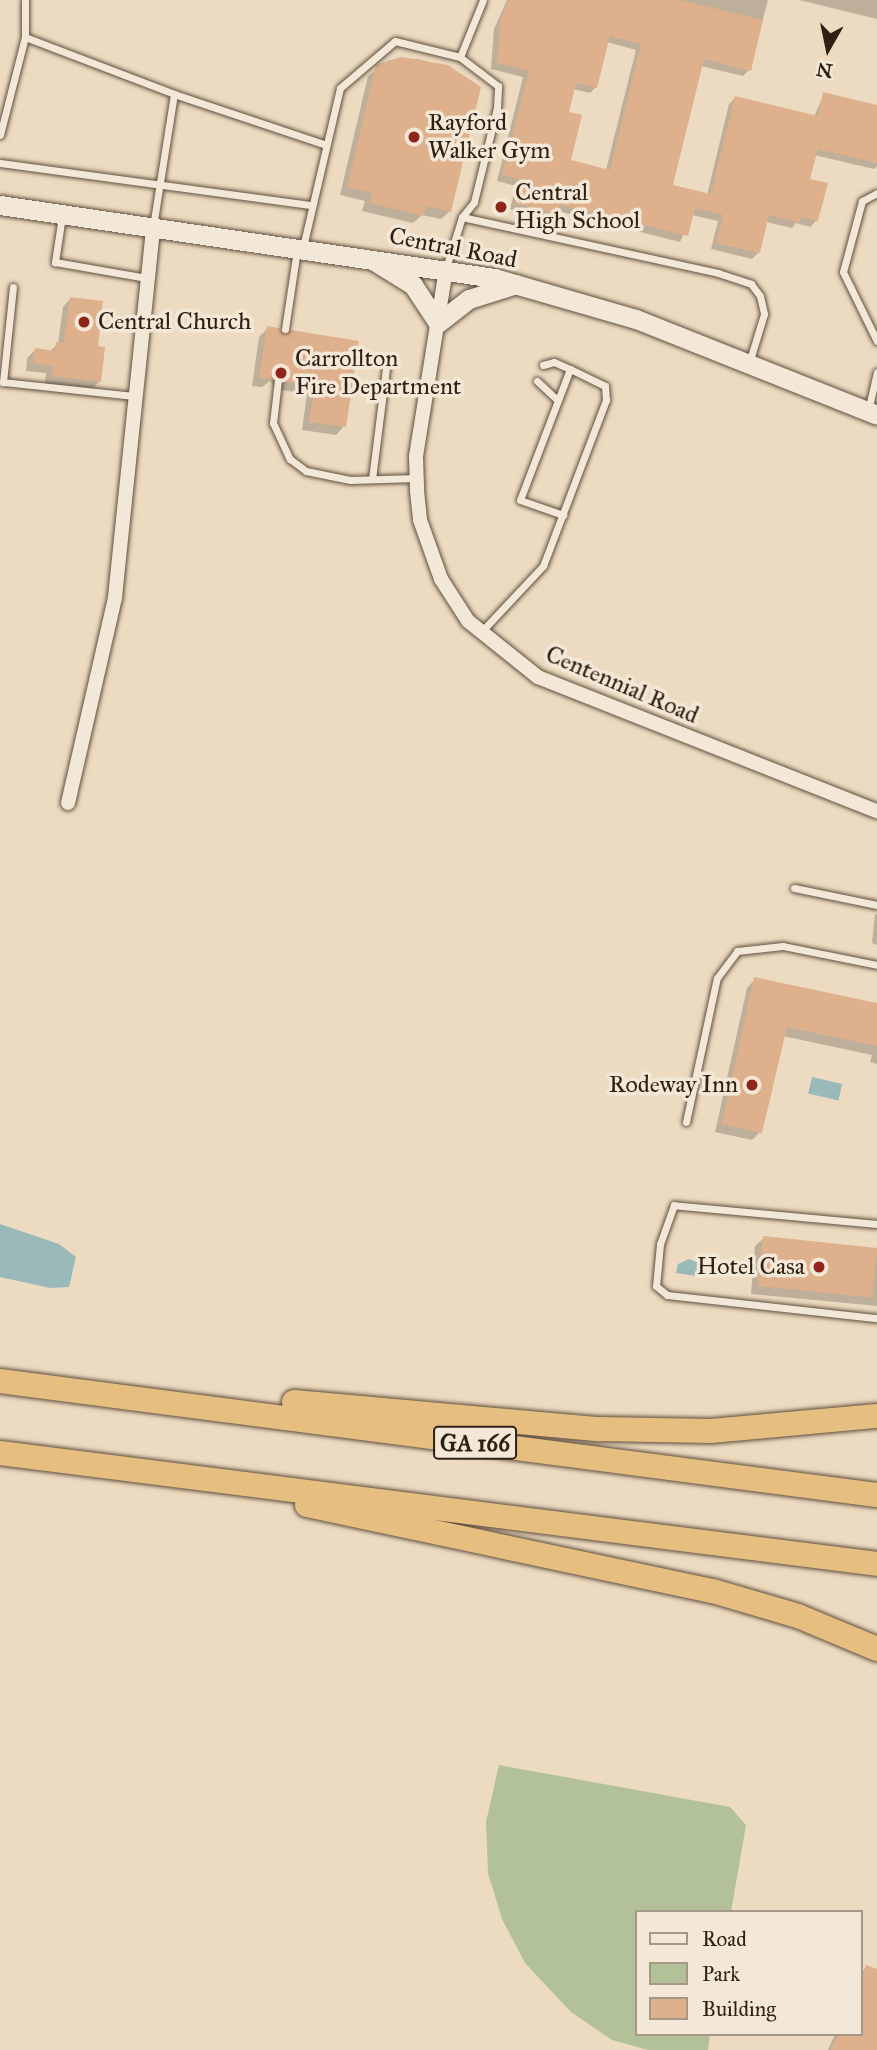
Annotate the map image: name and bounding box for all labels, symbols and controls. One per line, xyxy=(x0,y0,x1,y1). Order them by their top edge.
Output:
north arrow xyxy=(793,14,863,84)
text: N xyxy=(815,58,834,83)
place label: Rayford Walker Gym xyxy=(428,109,550,165)
marker: Rayford Walker Gym xyxy=(406,129,422,145)
place label: Central High School xyxy=(515,179,640,235)
marker: Central High School xyxy=(493,199,509,215)
street label: Central Road xyxy=(387,221,519,275)
place label: Central Church xyxy=(98,308,251,336)
marker: Central Church xyxy=(76,314,92,330)
place label: Carrollton Fire Department xyxy=(295,345,461,401)
marker: Carrollton Fire Department xyxy=(273,365,289,381)
street label: Centennial Road xyxy=(541,640,703,730)
place label: Rodeway Inn xyxy=(609,1071,738,1099)
marker: Rodeway Inn xyxy=(744,1077,760,1093)
place label: Hotel Casa xyxy=(697,1253,805,1281)
marker: Hotel Casa xyxy=(811,1259,827,1275)
road number: GA 166 xyxy=(433,1424,517,1462)
legend xyxy=(636,1910,863,2036)
text: Road xyxy=(702,1926,747,1952)
text: Park xyxy=(702,1961,740,1987)
text: Building xyxy=(702,1996,776,2022)

